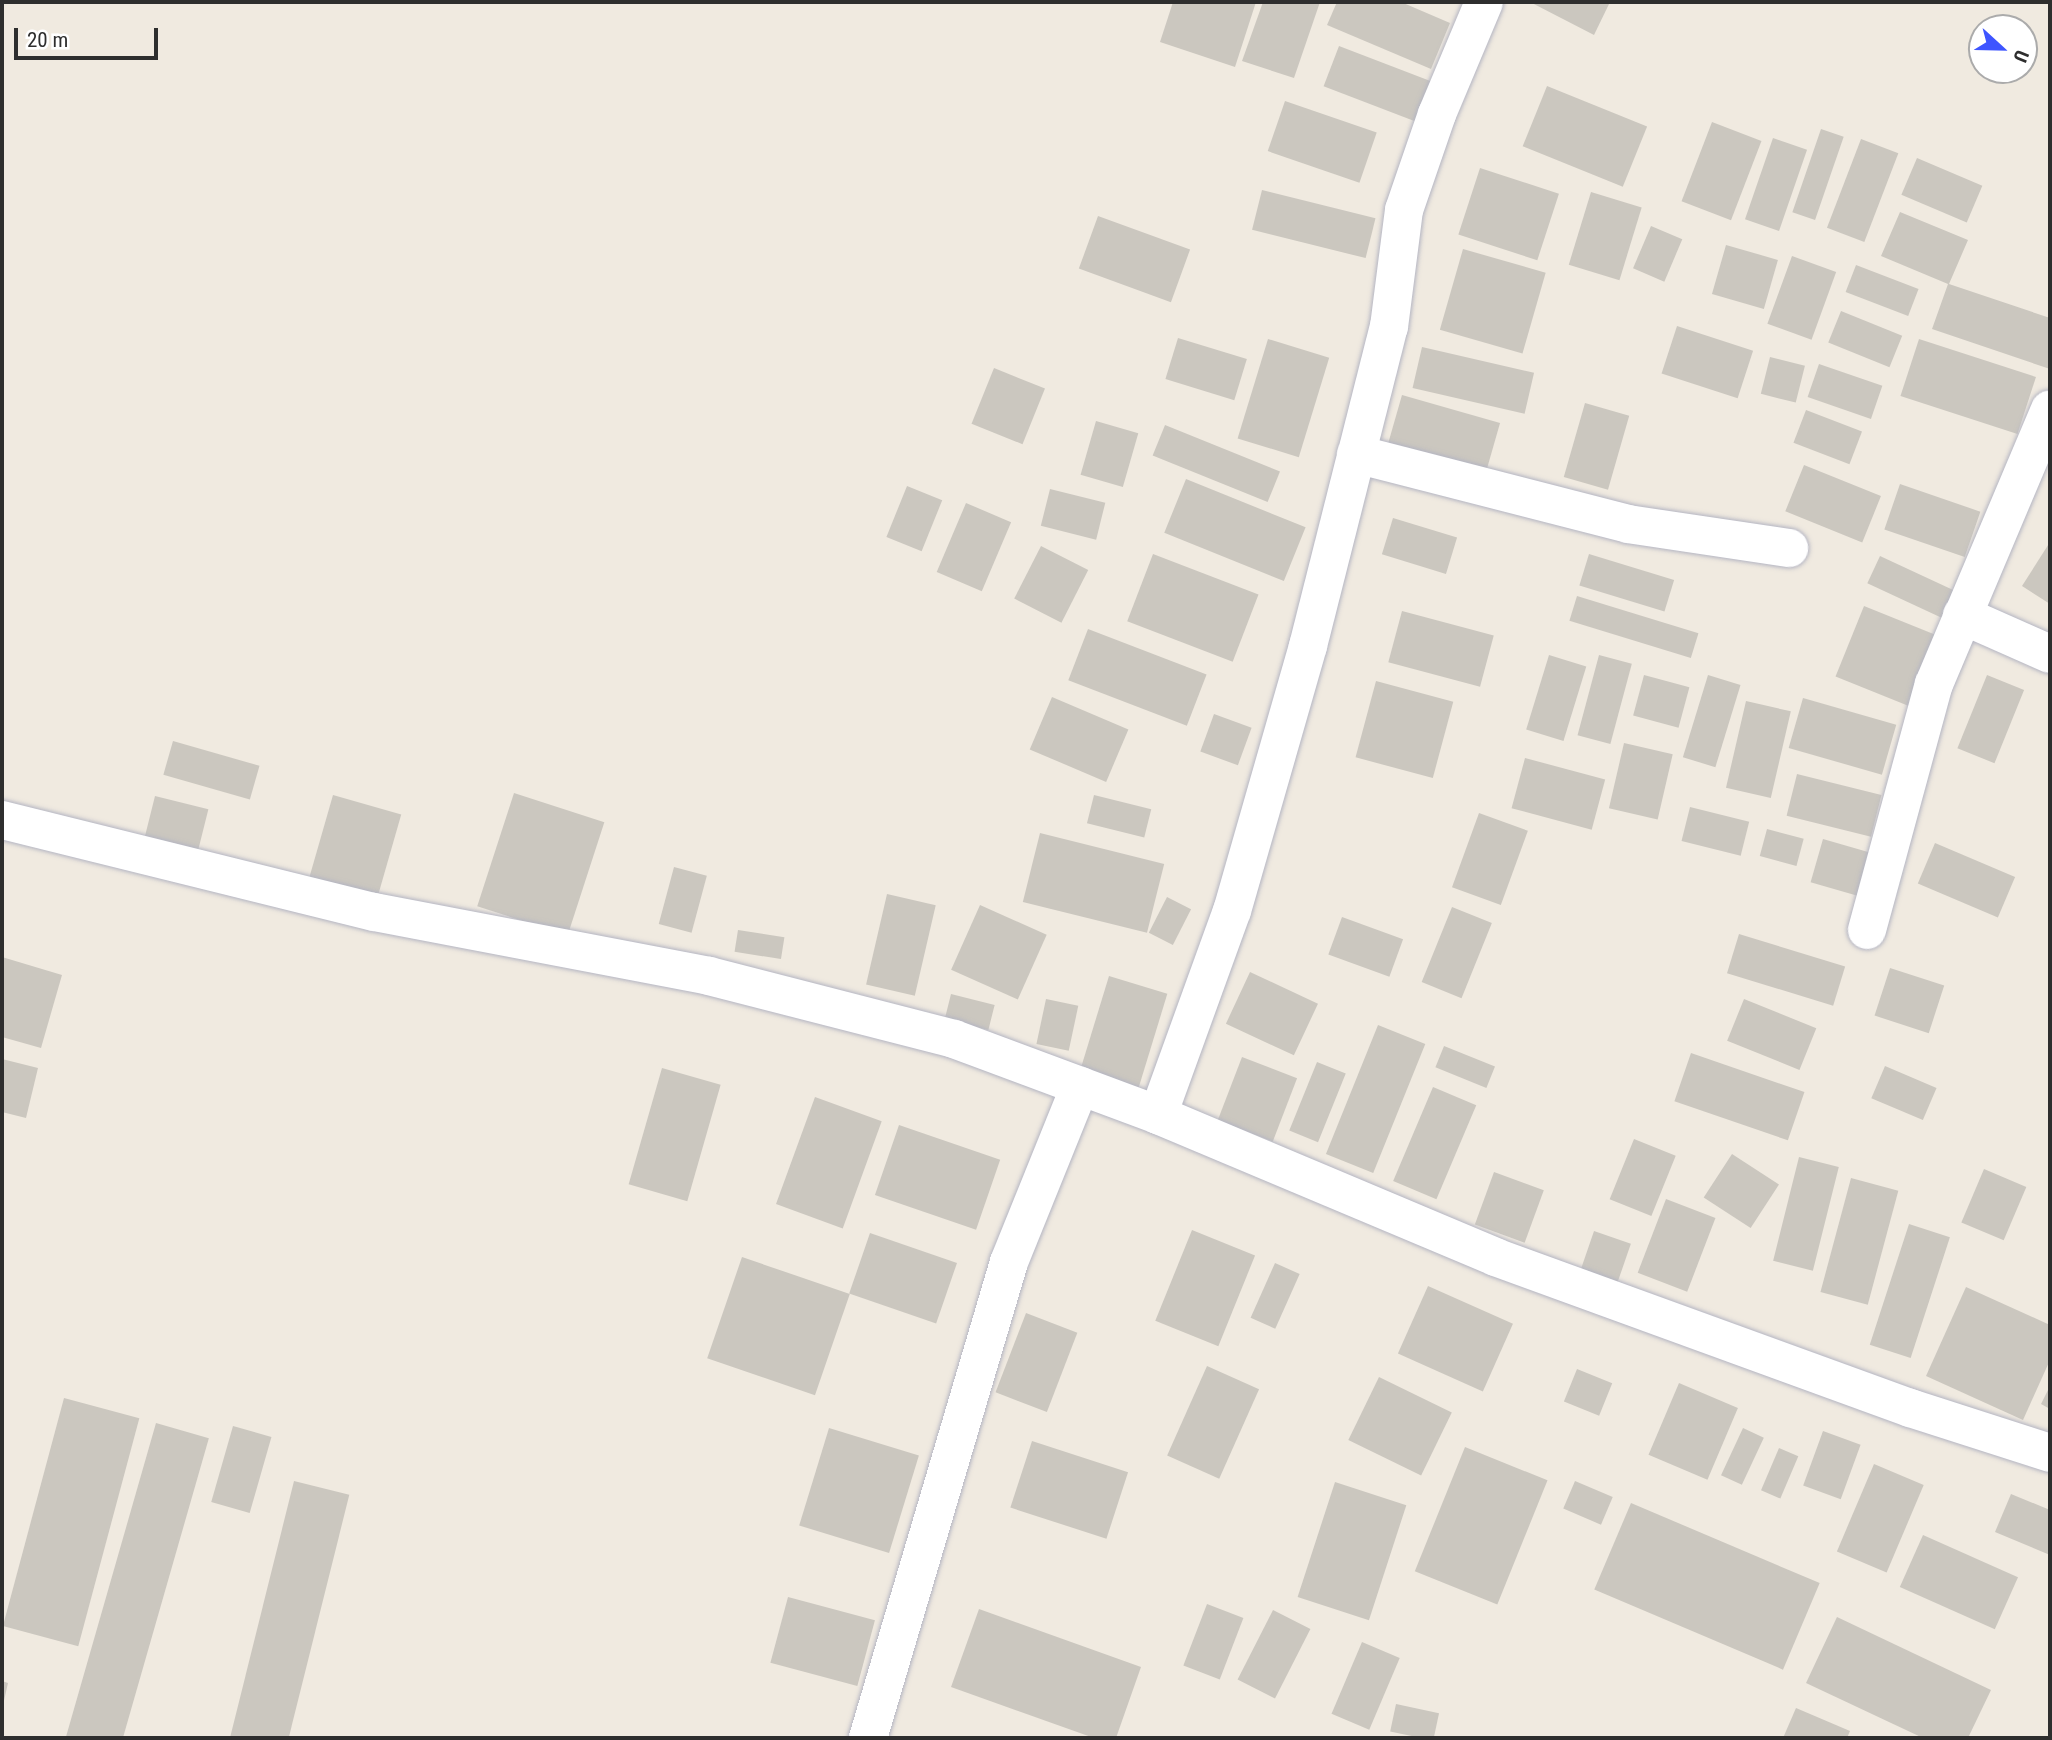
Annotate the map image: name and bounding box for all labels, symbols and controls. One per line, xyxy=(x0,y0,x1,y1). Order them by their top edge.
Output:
scale bar xyxy=(18,14,161,58)
north arrow xyxy=(1968,14,2038,84)
text: 20 m xyxy=(27,28,68,52)
text: U xyxy=(2008,47,2034,66)

